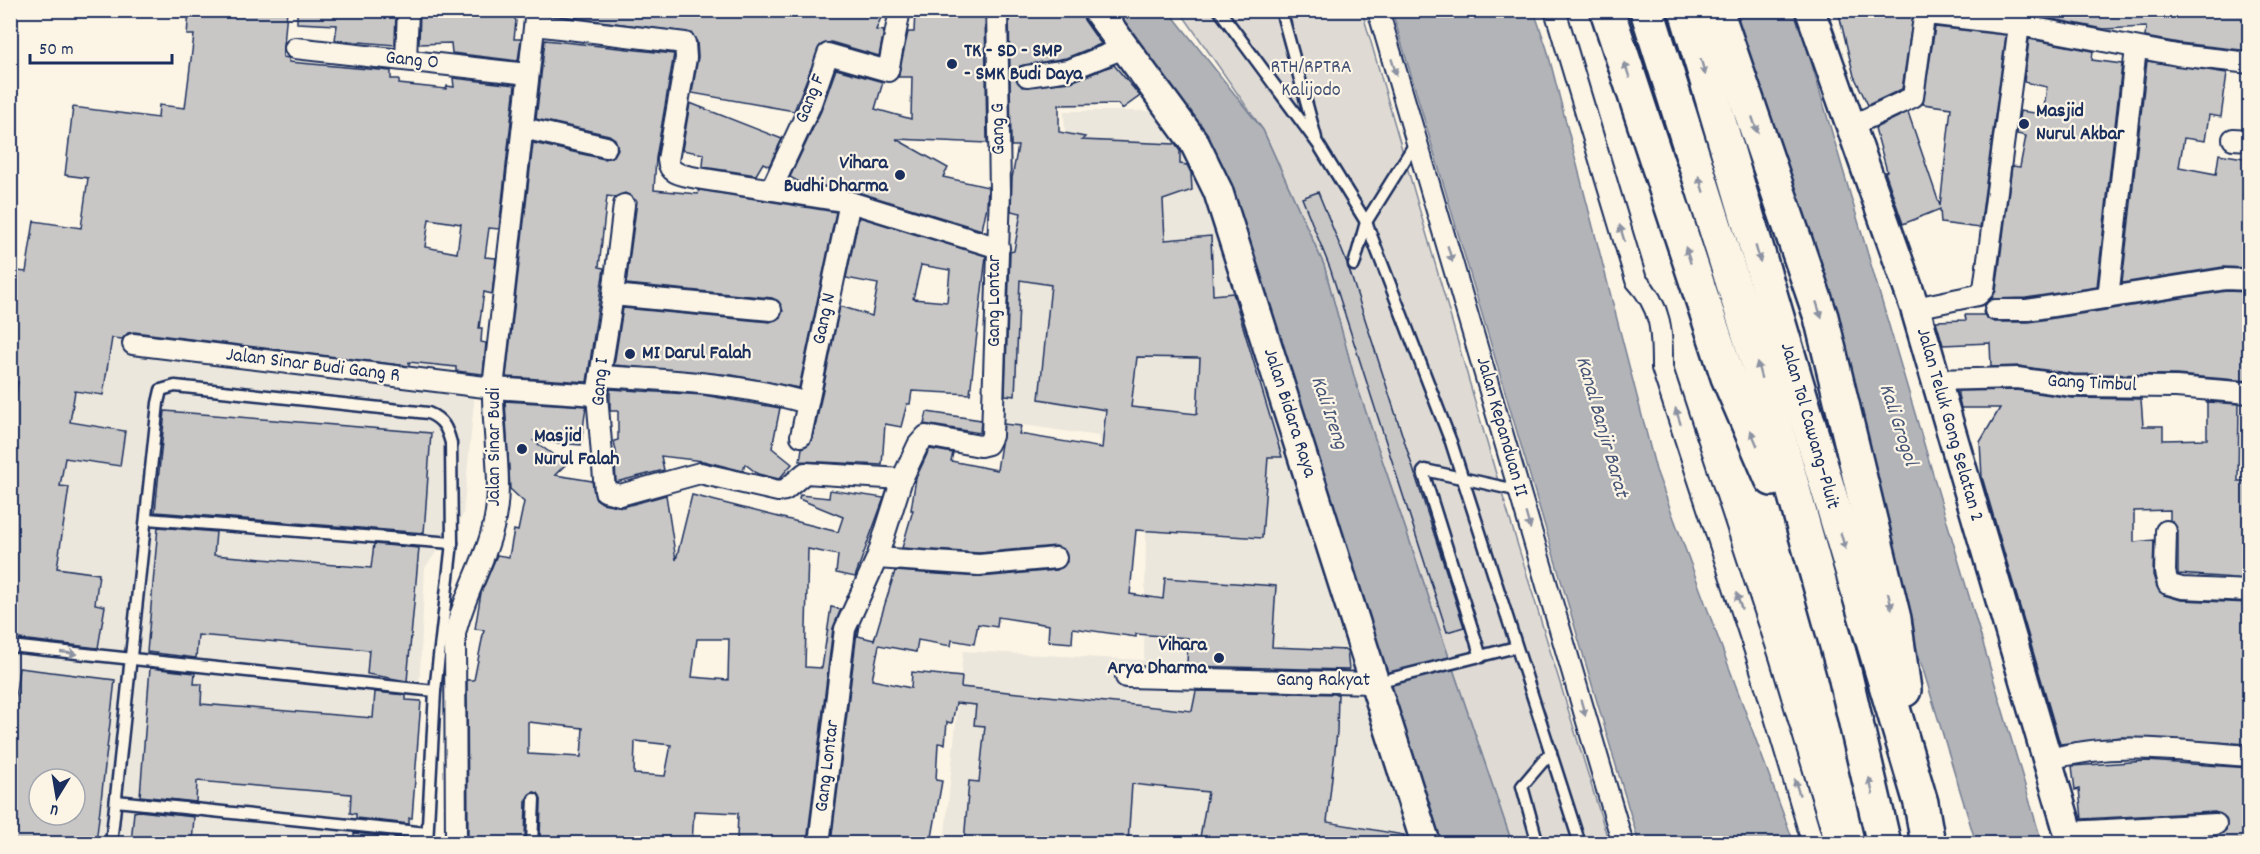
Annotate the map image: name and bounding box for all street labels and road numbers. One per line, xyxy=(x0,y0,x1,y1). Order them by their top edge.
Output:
street label: Gang O xyxy=(384,44,440,78)
street label: Gang F xyxy=(788,70,834,128)
street label: Gang G xyxy=(985,103,1013,155)
street label: Gang Lontar xyxy=(981,254,1009,347)
street label: Gang N xyxy=(806,291,844,347)
street label: Jalan Teluk Gong Selatan 2 xyxy=(1908,325,1990,525)
street label: Jalan Tol Cawang–Pluit xyxy=(1772,339,1846,513)
street label: Jalan Sinar Budi Gang R xyxy=(224,341,402,391)
street label: Jalan Bidara Raya xyxy=(1255,345,1323,482)
street label: Jalan Kepanduan II xyxy=(1468,354,1534,500)
street label: Gang I xyxy=(585,357,617,407)
street label: Gang Timbul xyxy=(2047,368,2138,400)
street label: Jalan Sinar Budi xyxy=(481,387,509,506)
street label: Gang Rakyat xyxy=(1276,667,1370,695)
street label: Gang Lontar xyxy=(808,718,848,814)

